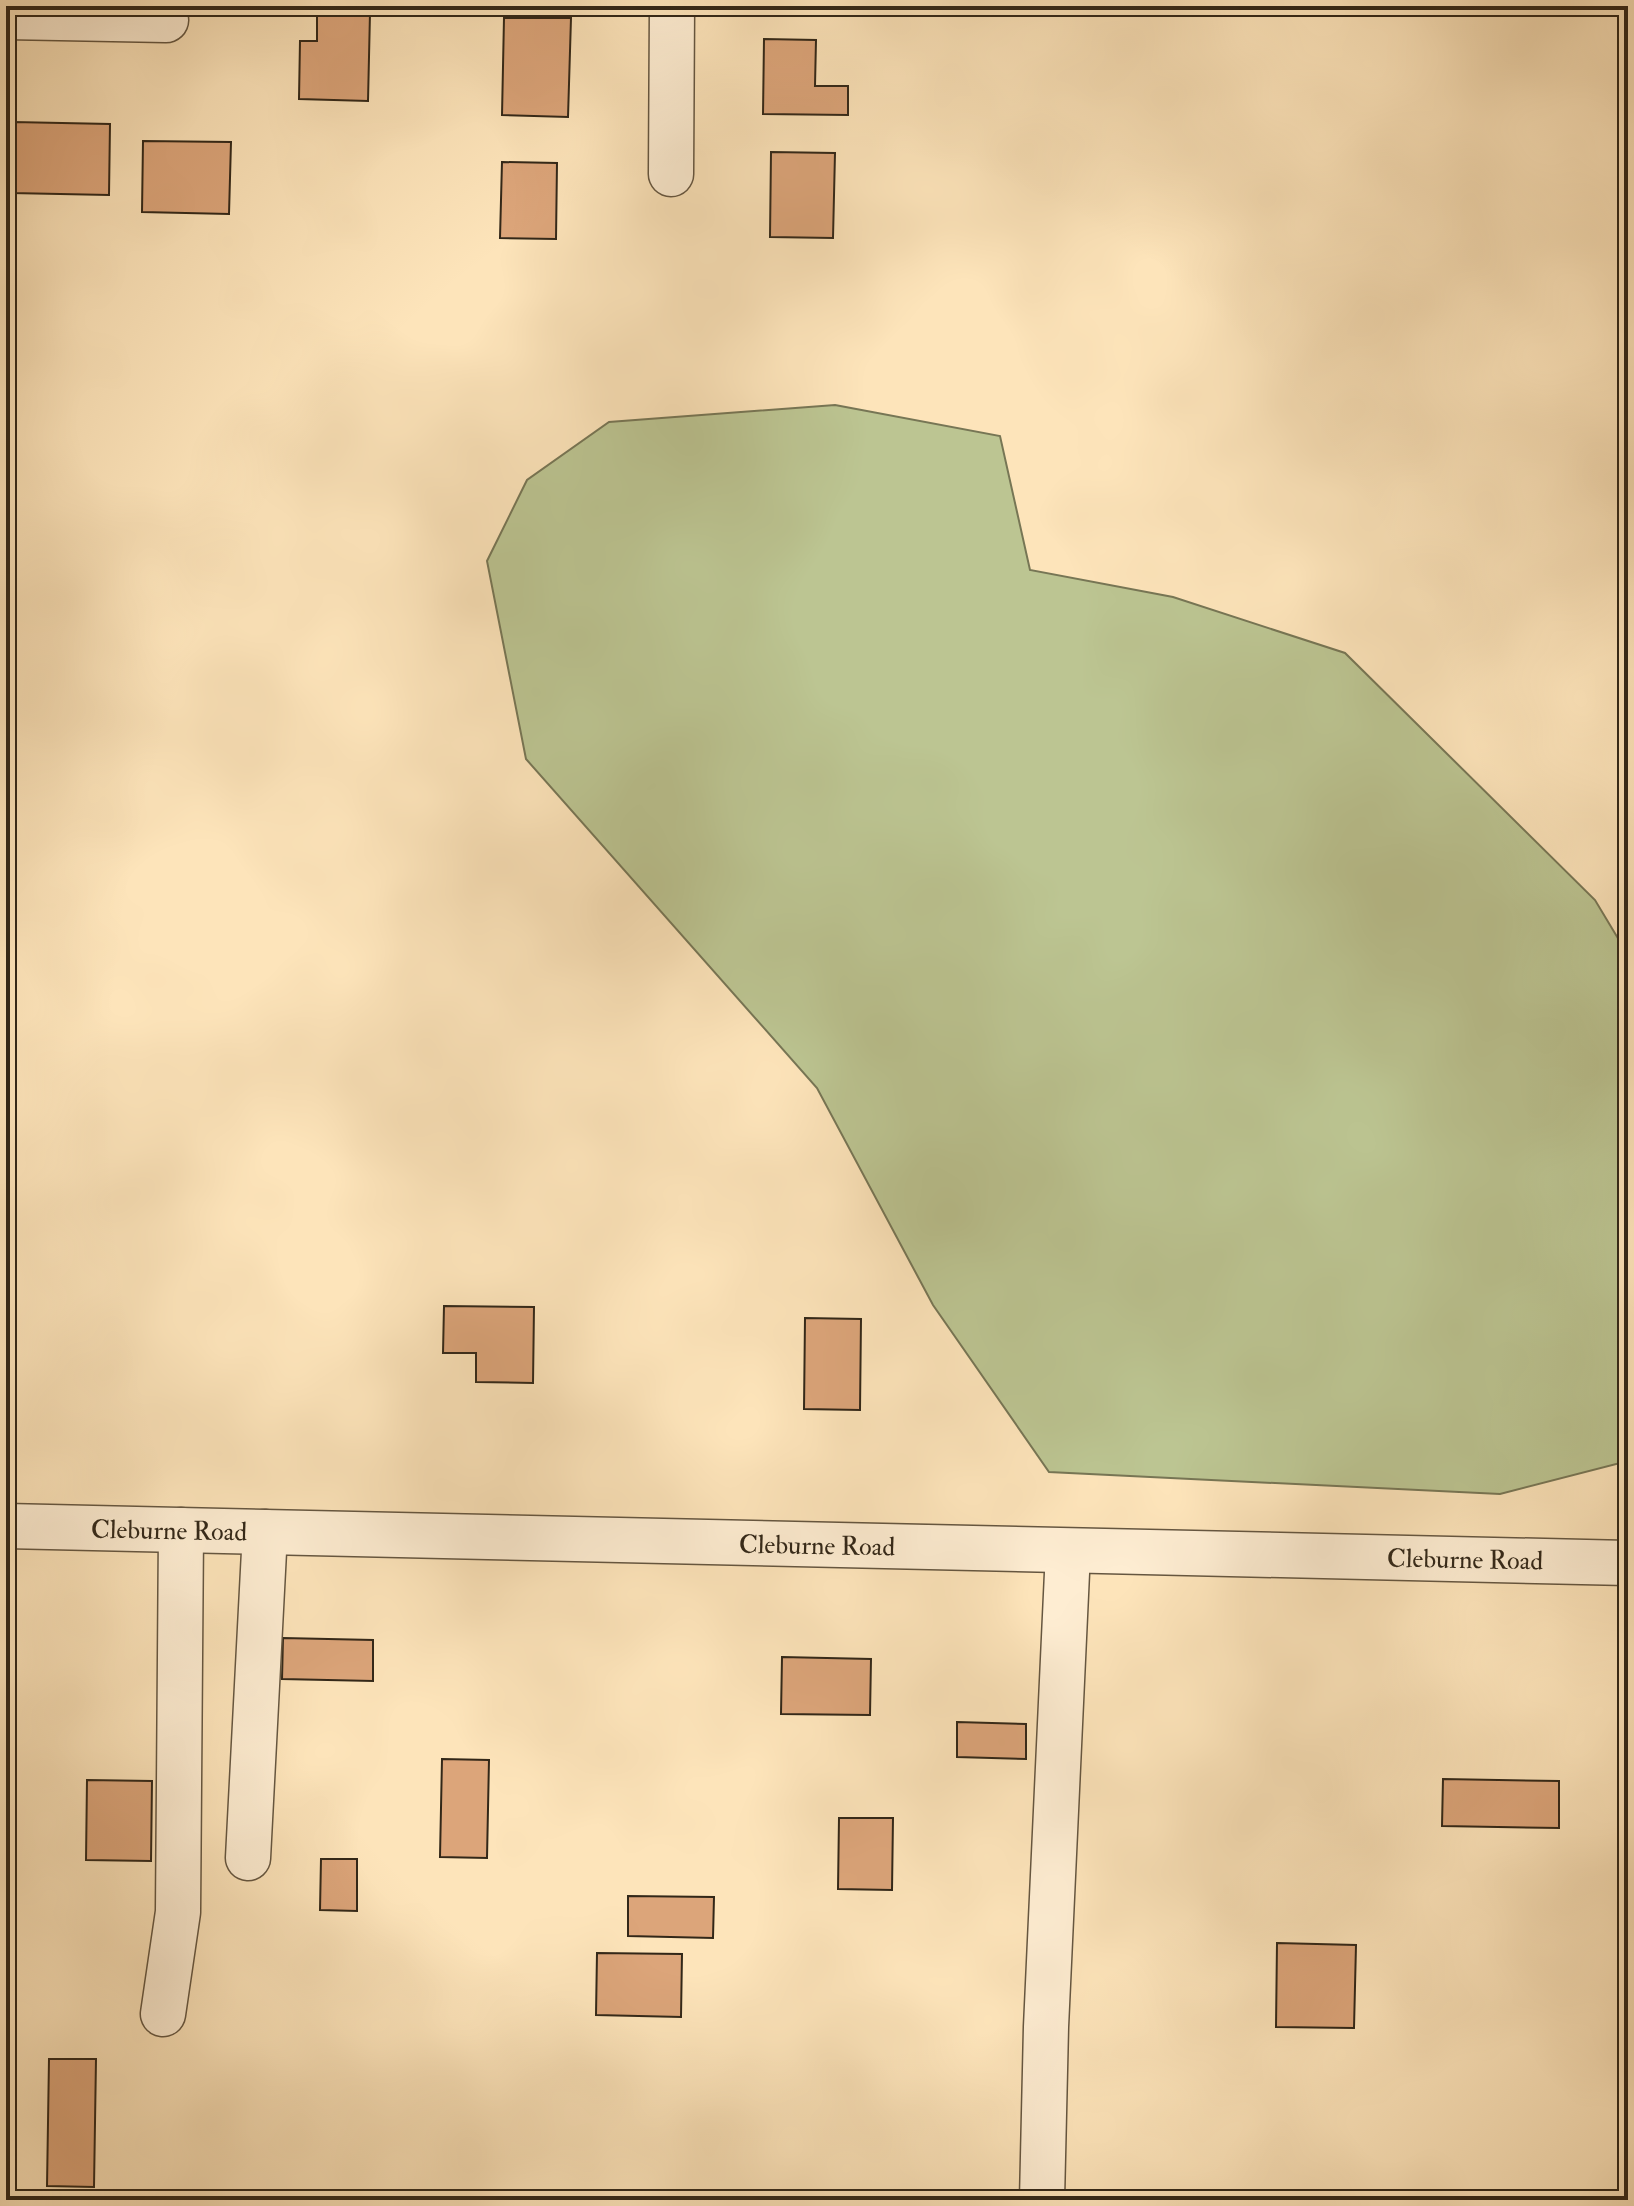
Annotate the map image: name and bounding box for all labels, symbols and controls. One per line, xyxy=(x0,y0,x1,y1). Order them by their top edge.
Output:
street label: Cleburne Road xyxy=(91,1514,248,1548)
street label: Cleburne Road xyxy=(739,1529,896,1563)
street label: Cleburne Road xyxy=(1387,1543,1544,1577)

